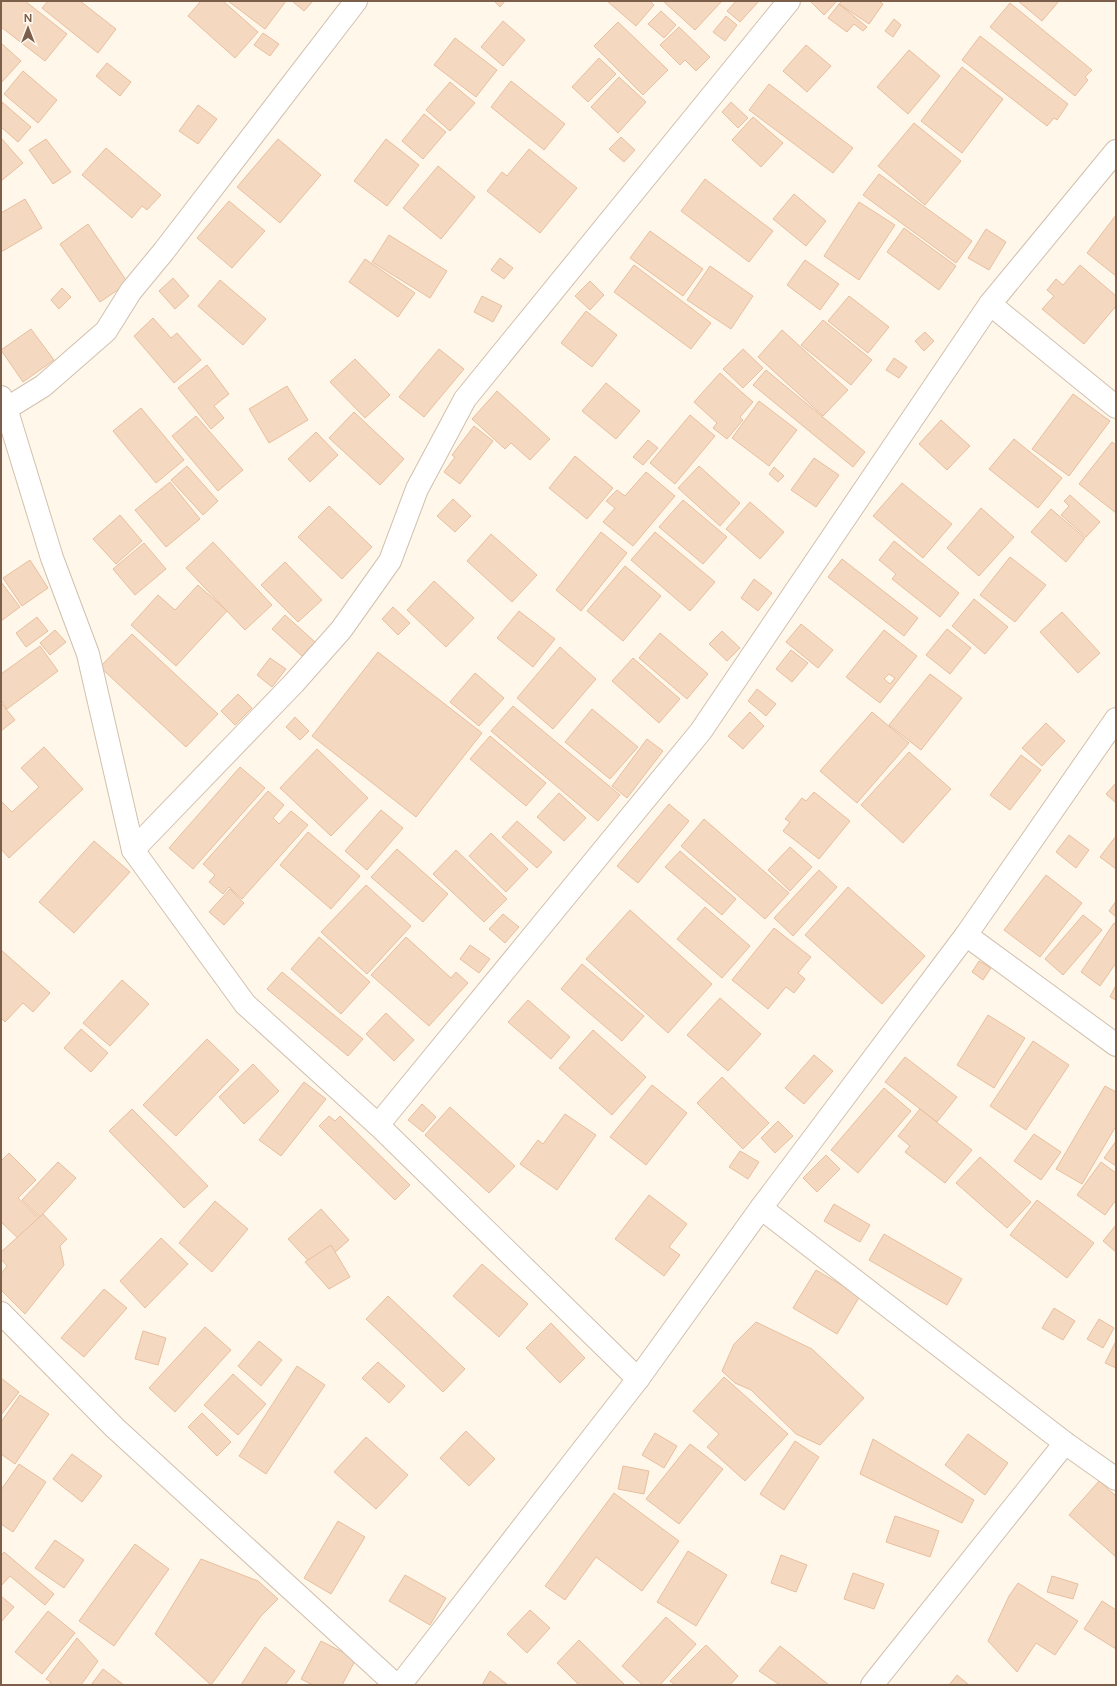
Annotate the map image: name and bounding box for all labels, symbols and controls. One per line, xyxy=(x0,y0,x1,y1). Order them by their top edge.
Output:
north arrow xyxy=(8,8,48,48)
text: N xyxy=(24,12,32,25)

